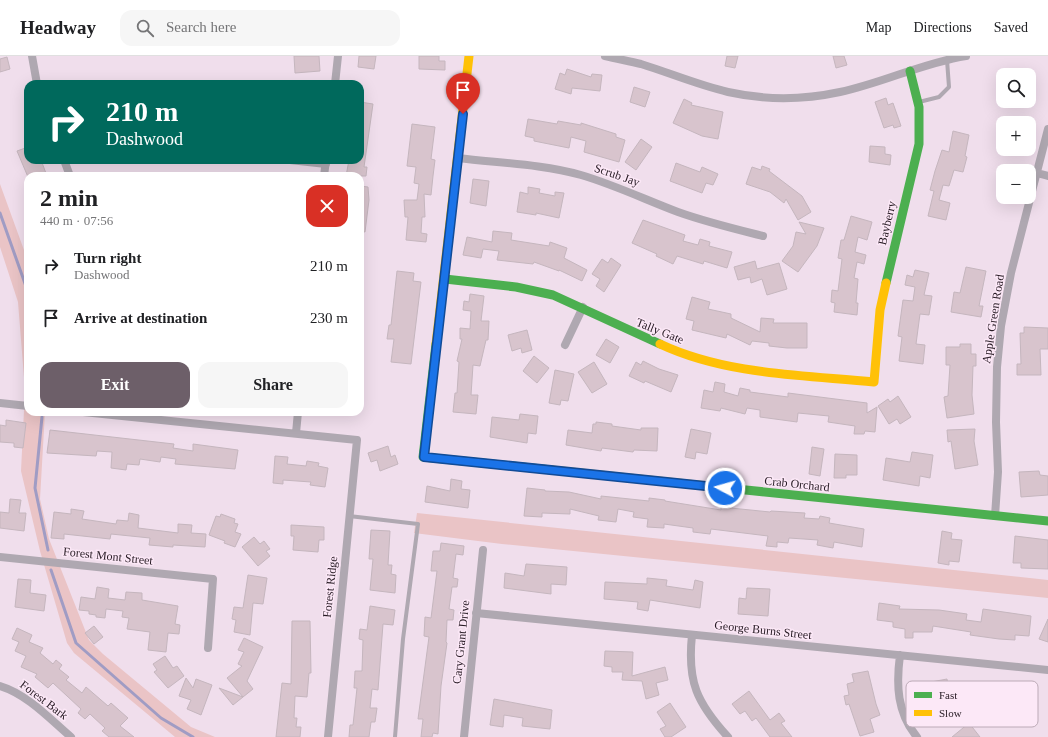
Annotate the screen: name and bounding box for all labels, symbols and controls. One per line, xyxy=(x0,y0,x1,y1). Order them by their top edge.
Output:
search box xyxy=(120,10,400,46)
text: Headway xyxy=(20,17,96,38)
icon: search xyxy=(134,17,156,39)
text: Search here xyxy=(166,19,236,35)
text: Map xyxy=(866,20,891,35)
text: Directions xyxy=(913,20,972,35)
text: Saved xyxy=(994,20,1028,35)
map controls xyxy=(996,68,1036,204)
button: search xyxy=(996,68,1036,108)
pin xyxy=(446,73,480,114)
icon: arrive xyxy=(452,79,474,101)
icon: right xyxy=(40,96,92,148)
text: 210 m xyxy=(106,96,178,127)
button: + xyxy=(996,116,1036,156)
text: Dashwood xyxy=(106,129,183,149)
street label: Scrub Jay xyxy=(593,161,641,189)
button: − xyxy=(996,164,1036,204)
text: 2 min xyxy=(40,185,98,211)
button: close xyxy=(306,185,348,227)
street label: Bayberry xyxy=(875,200,899,246)
text: 440 m · 07:56 xyxy=(40,213,113,228)
text: Turn right xyxy=(74,250,141,266)
icon: right xyxy=(40,255,62,277)
text: 210 m xyxy=(310,258,348,274)
text: Dashwood xyxy=(74,267,130,282)
street label: Apple Green Road xyxy=(979,273,1007,365)
icon: arrive xyxy=(40,307,62,329)
text: Arrive at destination xyxy=(74,310,207,326)
text: 230 m xyxy=(310,310,348,326)
street label: Tally Gate xyxy=(634,315,686,347)
button: Exit xyxy=(40,362,190,408)
button: Share xyxy=(198,362,348,408)
position arrow xyxy=(704,467,746,509)
street label: Crab Orchard xyxy=(764,474,830,494)
street label: Forest Mont Street xyxy=(63,544,154,568)
street label: Forest Ridge xyxy=(320,556,340,618)
street label: Cary Grant Drive xyxy=(450,600,472,684)
street label: George Burns Street xyxy=(714,618,813,642)
street label: Forest Bark xyxy=(17,677,71,723)
legend xyxy=(906,681,1038,727)
text: Fast xyxy=(939,689,957,701)
text: Slow xyxy=(939,707,962,719)

